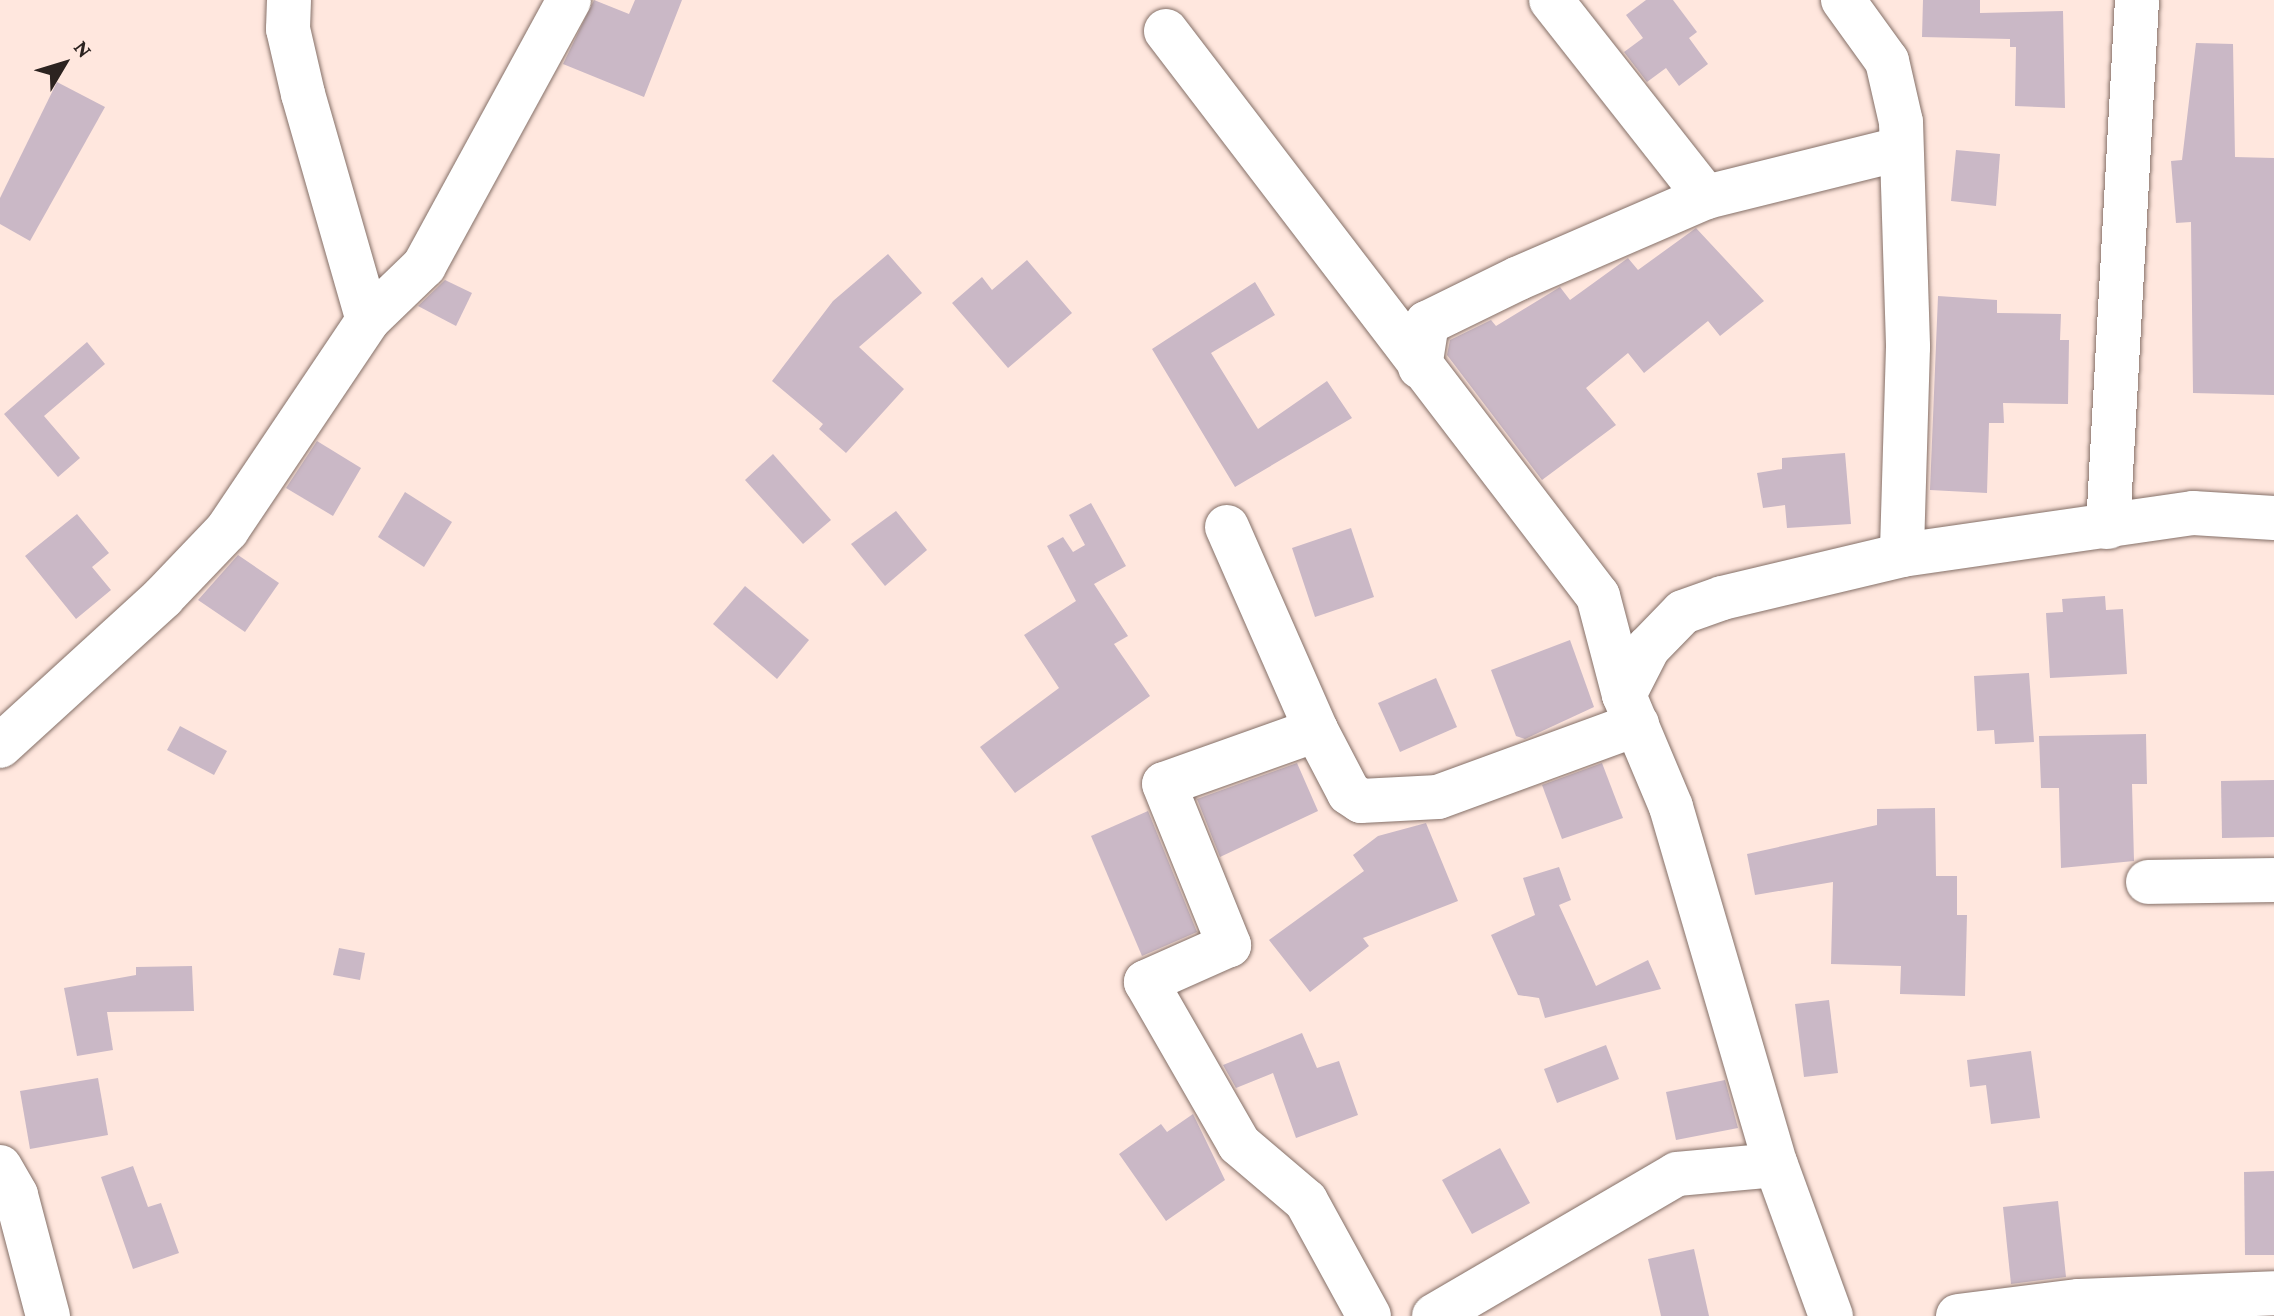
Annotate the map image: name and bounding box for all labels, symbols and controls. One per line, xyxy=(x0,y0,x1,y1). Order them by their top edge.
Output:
north arrow xyxy=(24,24,104,104)
text: N xyxy=(69,35,98,63)

